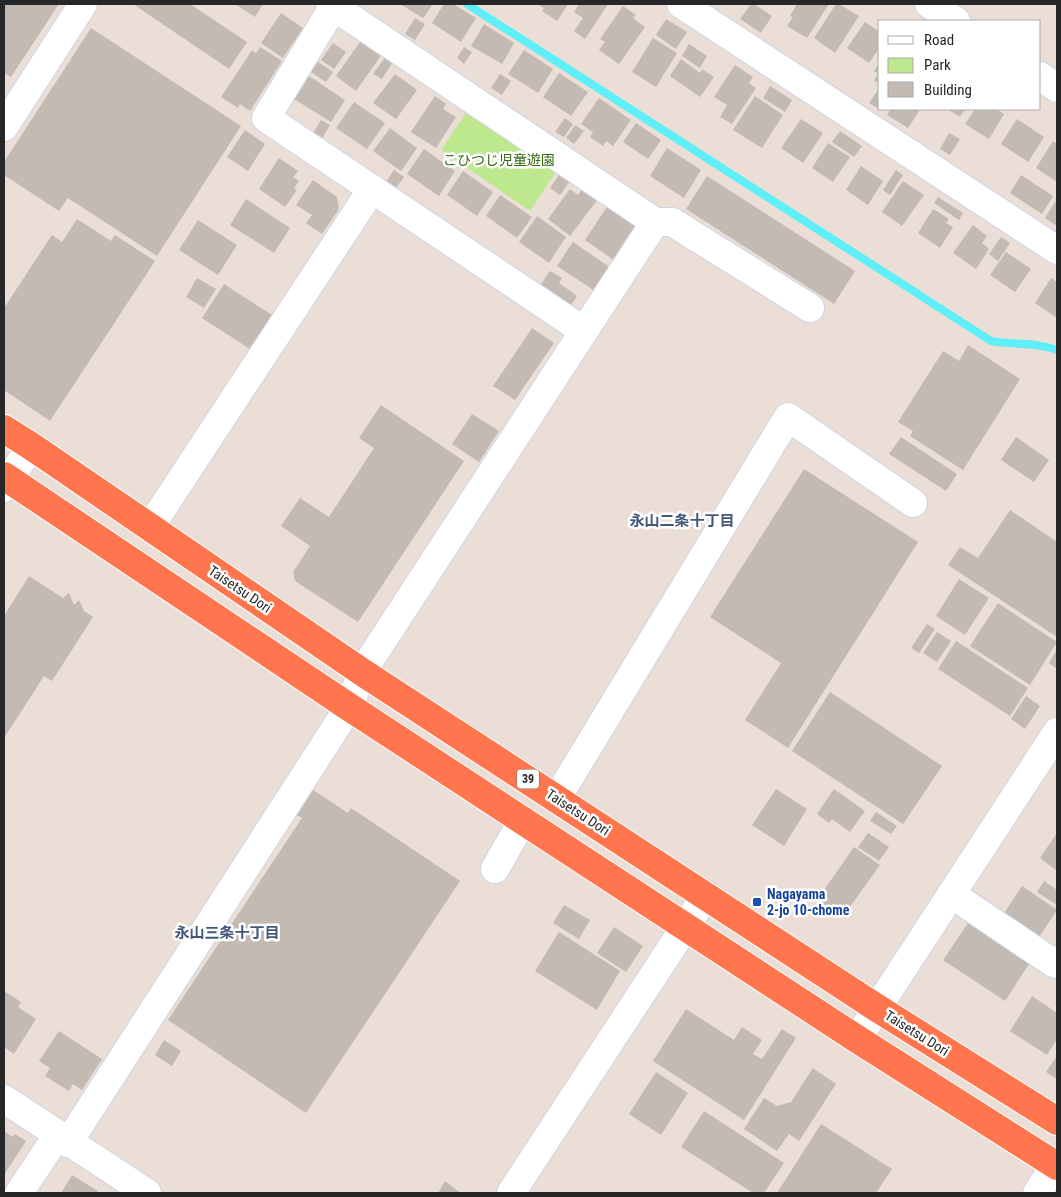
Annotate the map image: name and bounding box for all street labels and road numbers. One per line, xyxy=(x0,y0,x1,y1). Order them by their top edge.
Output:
street label: Taisetsu Dori xyxy=(206,562,274,616)
road number: 39 xyxy=(517,770,539,789)
street label: Taisetsu Dori xyxy=(543,786,613,838)
street label: Taisetsu Dori xyxy=(882,1007,952,1059)

